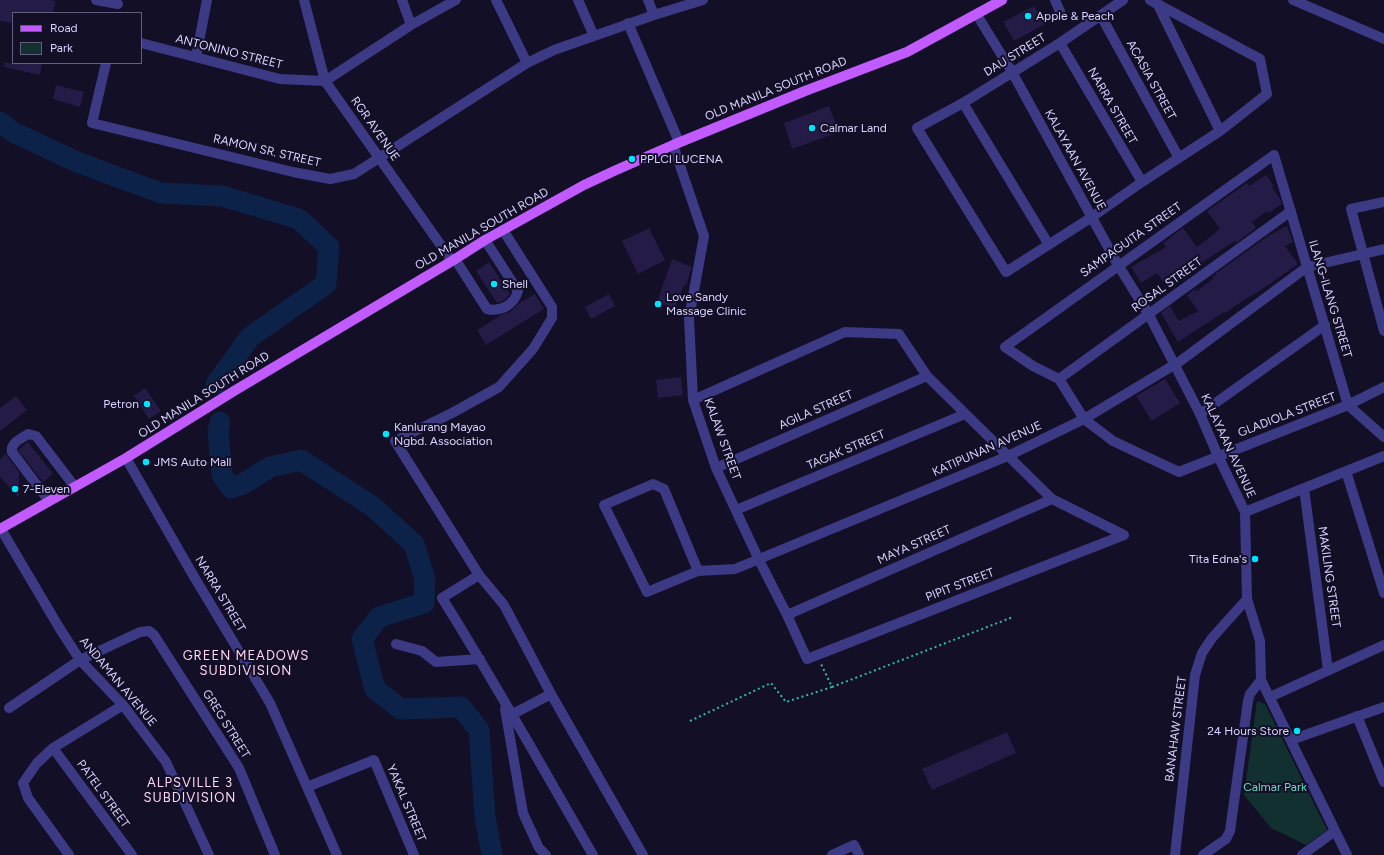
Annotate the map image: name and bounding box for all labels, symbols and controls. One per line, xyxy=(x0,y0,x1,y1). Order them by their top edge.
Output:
place label: Apple & Peach xyxy=(1036,9,1114,23)
marker: Apple & Peach xyxy=(1023,11,1033,21)
legend xyxy=(12,12,142,64)
text: Road xyxy=(50,21,78,35)
street label: DAU STREET xyxy=(981,30,1049,80)
street label: ANTONINO STREET xyxy=(174,32,284,72)
street label: ACASIA STREET xyxy=(1123,38,1179,122)
text: Park xyxy=(50,41,73,55)
street label: OLD MANILA SOUTH ROAD xyxy=(703,54,849,124)
street label: NARRA STREET xyxy=(1084,65,1140,147)
street label: RGR AVENUE xyxy=(348,94,402,164)
street label: KALAYAAN AVENUE xyxy=(1041,107,1109,213)
place label: Calmar Land xyxy=(820,121,887,135)
marker: Calmar Land xyxy=(807,123,817,133)
street label: RAMON SR. STREET xyxy=(212,132,322,170)
place label: PPLCI LUCENA xyxy=(640,152,723,166)
marker: PPLCI LUCENA xyxy=(627,154,637,164)
street label: OLD MANILA SOUTH ROAD xyxy=(413,185,551,273)
street label: SAMPAGUITA STREET xyxy=(1078,200,1184,280)
street label: ILANG-ILANG STREET xyxy=(1305,238,1355,360)
street label: ROSAL STREET xyxy=(1129,255,1205,315)
place label: Shell xyxy=(502,277,528,291)
marker: Shell xyxy=(489,279,499,289)
place label: Love Sandy Massage Clinic xyxy=(666,290,746,318)
marker: Love Sandy Massage Clinic xyxy=(653,299,663,309)
street label: OLD MANILA SOUTH ROAD xyxy=(136,349,272,441)
street label: AGILA STREET xyxy=(777,387,855,433)
street label: GLADIOLA STREET xyxy=(1236,390,1338,440)
street label: KALAYAAN AVENUE xyxy=(1198,392,1258,500)
street label: KALAW STREET xyxy=(700,396,744,482)
place label: Petron xyxy=(103,397,139,411)
marker: Petron xyxy=(142,399,152,409)
street label: KATIPUNAN AVENUE xyxy=(930,418,1044,480)
place label: Kanlurang Mayao Ngbd. Association xyxy=(394,420,492,448)
street label: TAGAK STREET xyxy=(805,427,887,473)
marker: Kanlurang Mayao Ngbd. Association xyxy=(381,429,391,439)
place label: JMS Auto Mall xyxy=(154,455,231,469)
marker: JMS Auto Mall xyxy=(141,457,151,467)
place label: 7-Eleven xyxy=(23,482,70,496)
marker: 7-Eleven xyxy=(10,484,20,494)
street label: MAYA STREET xyxy=(875,522,953,568)
street label: MAKILING STREET xyxy=(1315,525,1343,629)
place label: Tita Edna's xyxy=(1189,552,1247,566)
street label: NARRA STREET xyxy=(192,553,248,635)
marker: Tita Edna's xyxy=(1250,554,1260,564)
street label: PIPIT STREET xyxy=(924,565,996,605)
street label: ANDAMAN AVENUE xyxy=(76,634,160,730)
district label: GREEN MEADOWS SUBDIVISION xyxy=(183,648,309,679)
street label: BANAHAW STREET xyxy=(1162,675,1190,783)
street label: GREG STREET xyxy=(199,687,253,761)
place label: 24 Hours Store xyxy=(1207,724,1289,738)
marker: 24 Hours Store xyxy=(1292,726,1302,736)
street label: PATEL STREET xyxy=(74,757,132,831)
street label: YAKAL STREET xyxy=(383,762,429,844)
district label: ALPSVILLE 3 SUBDIVISION xyxy=(144,775,236,806)
park label: Calmar Park xyxy=(1243,780,1307,794)

